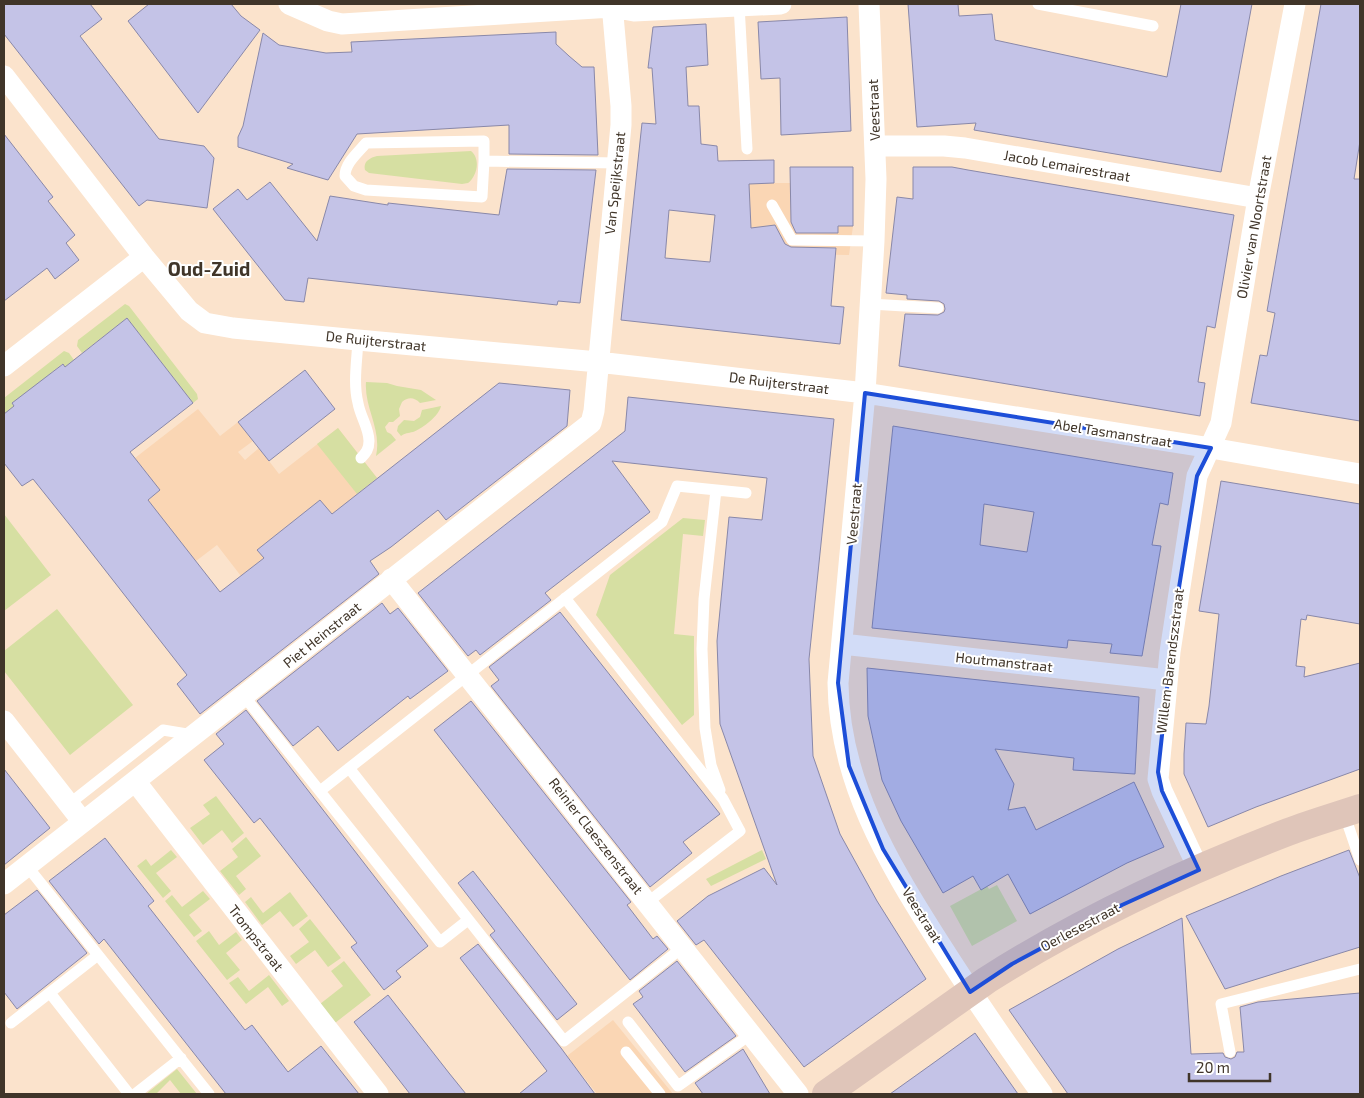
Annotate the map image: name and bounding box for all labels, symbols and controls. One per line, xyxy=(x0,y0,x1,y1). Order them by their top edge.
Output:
street label: Veestraat xyxy=(864,79,883,141)
street label: Van Speijkstraat xyxy=(601,131,628,235)
street label: Jacob Lemairestraat xyxy=(1003,146,1132,185)
street label: Olivier van Noortstraat xyxy=(1233,154,1274,300)
district label: Oud-Zuid xyxy=(168,257,250,280)
street label: De Ruijterstraat xyxy=(325,327,427,354)
street label: De Ruijterstraat xyxy=(728,368,830,397)
street label: Abel Tasmanstraat xyxy=(1053,415,1173,450)
street label: Veestraat xyxy=(842,482,865,545)
street label: Willem Barendszstraat xyxy=(1152,587,1187,735)
street label: Piet Heinstraat xyxy=(279,598,364,671)
street label: Houtmanstraat xyxy=(955,648,1053,675)
street label: Reinier Claeszenstraat xyxy=(546,774,647,897)
street label: Veestraat xyxy=(899,884,946,945)
street label: Oerlesestraat xyxy=(1037,898,1122,955)
street label: Trompstraat xyxy=(225,901,288,974)
scale bar xyxy=(1189,1050,1270,1082)
text: 20 m xyxy=(1196,1058,1230,1076)

